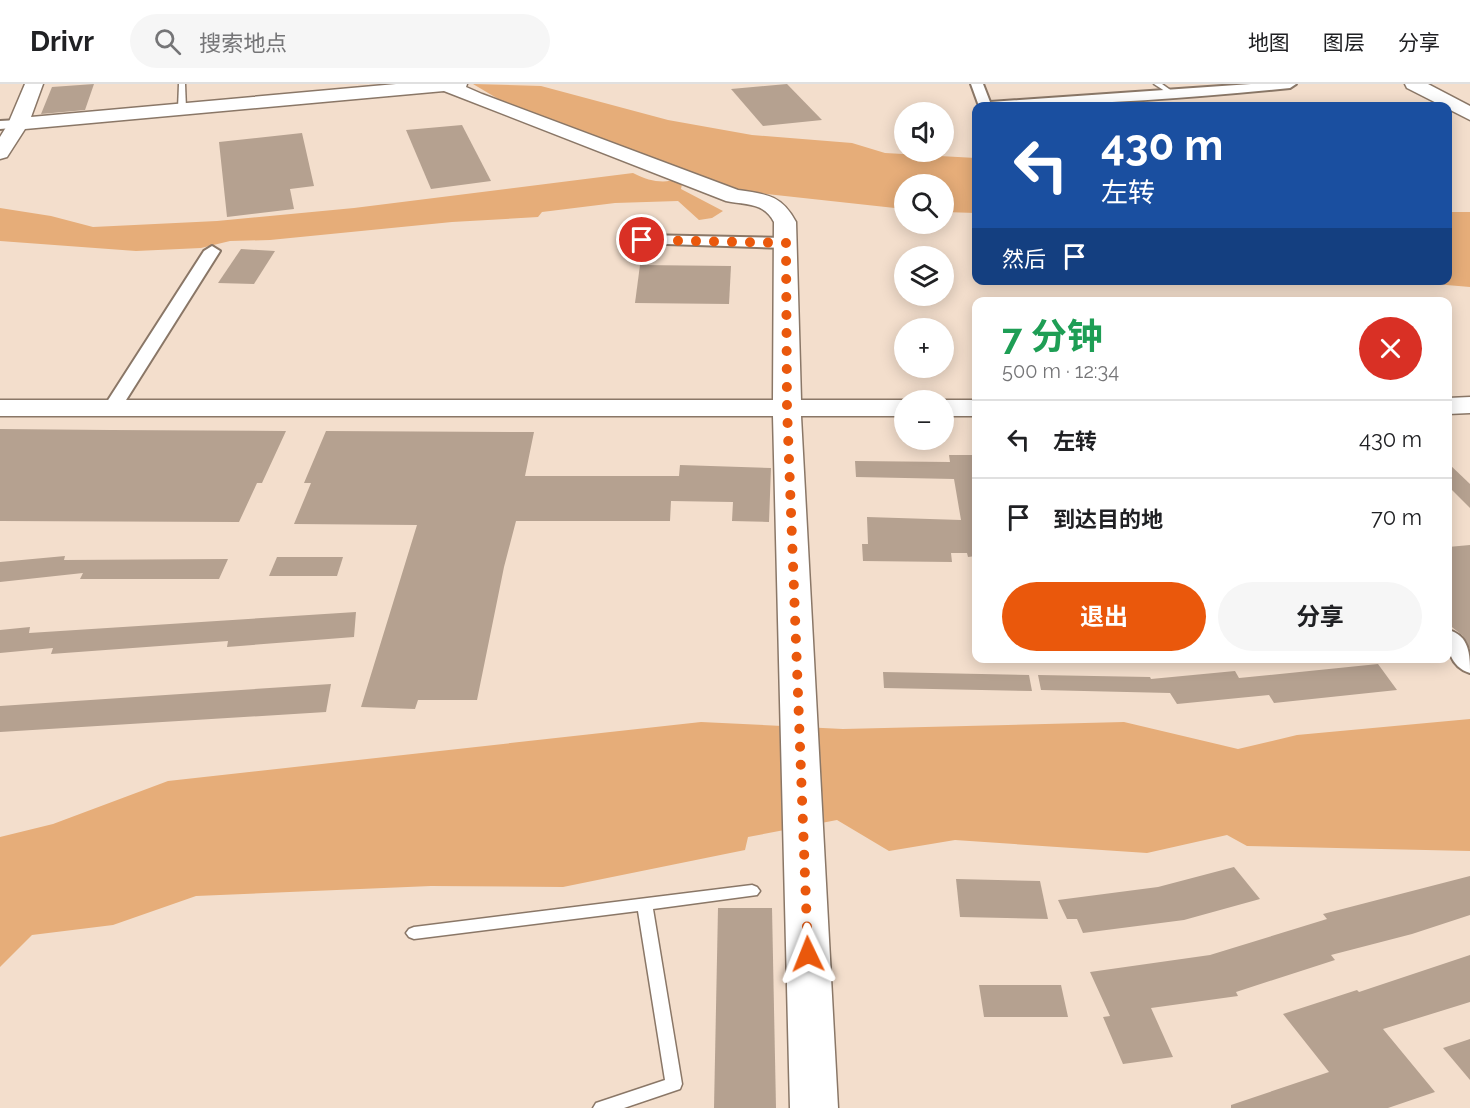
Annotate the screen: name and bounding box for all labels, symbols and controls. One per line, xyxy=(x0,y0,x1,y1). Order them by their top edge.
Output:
search box xyxy=(130,14,550,68)
text: Drivr xyxy=(30,25,94,58)
icon: search xyxy=(151,25,184,58)
text: 搜索地点 xyxy=(199,30,287,56)
text: 地图 xyxy=(1248,30,1290,55)
text: 图层 xyxy=(1323,30,1365,55)
text: 分享 xyxy=(1398,30,1440,55)
map controls xyxy=(894,102,954,450)
button: sound xyxy=(894,102,954,162)
text: 430 m xyxy=(1101,121,1223,170)
icon: left xyxy=(1002,126,1080,204)
button: search xyxy=(894,174,954,234)
text: 左转 xyxy=(1101,177,1155,208)
pin xyxy=(616,214,667,265)
icon: arrive xyxy=(625,223,658,256)
icon: arrive xyxy=(1058,240,1091,273)
button: layers xyxy=(894,246,954,306)
text: 然后 xyxy=(1002,246,1046,272)
text: 7 分钟 xyxy=(1002,315,1103,357)
button: close xyxy=(1359,317,1422,380)
button: + xyxy=(894,318,954,378)
text: 500 m · 12:34 xyxy=(1002,359,1119,383)
button: − xyxy=(894,390,954,450)
icon: left xyxy=(1002,423,1035,456)
text: 430 m xyxy=(1359,426,1422,452)
text: 左转 xyxy=(1053,428,1097,454)
icon: arrive xyxy=(1002,501,1035,534)
text: 70 m xyxy=(1371,504,1422,530)
text: 到达目的地 xyxy=(1053,506,1163,532)
button: 退出 xyxy=(1002,582,1206,651)
button: 分享 xyxy=(1218,582,1422,651)
position arrow xyxy=(776,922,840,986)

